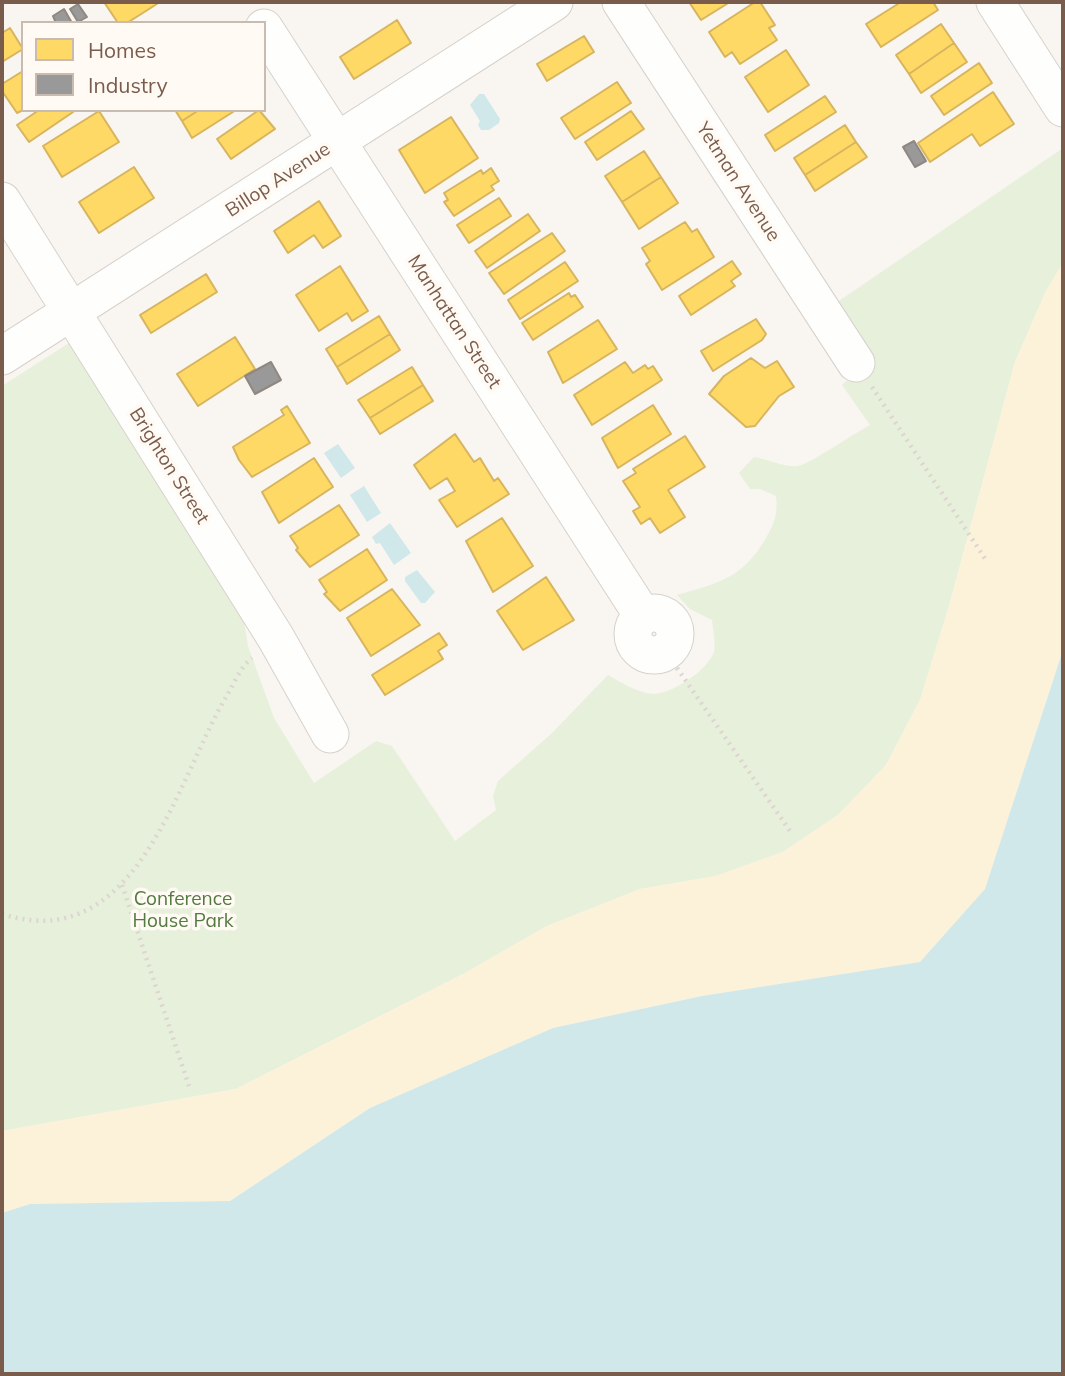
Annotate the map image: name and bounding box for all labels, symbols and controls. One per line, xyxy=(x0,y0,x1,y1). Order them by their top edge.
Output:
legend xyxy=(21,21,266,112)
text: Homes xyxy=(88,37,156,63)
text: Industry xyxy=(88,72,168,98)
street label: Yetman Avenue xyxy=(691,118,785,246)
street label: Billop Avenue xyxy=(222,138,334,222)
street label: Manhattan Street xyxy=(402,251,506,393)
street label: Brighton Street xyxy=(124,404,214,528)
park label: Conference House Park xyxy=(132,888,234,932)

